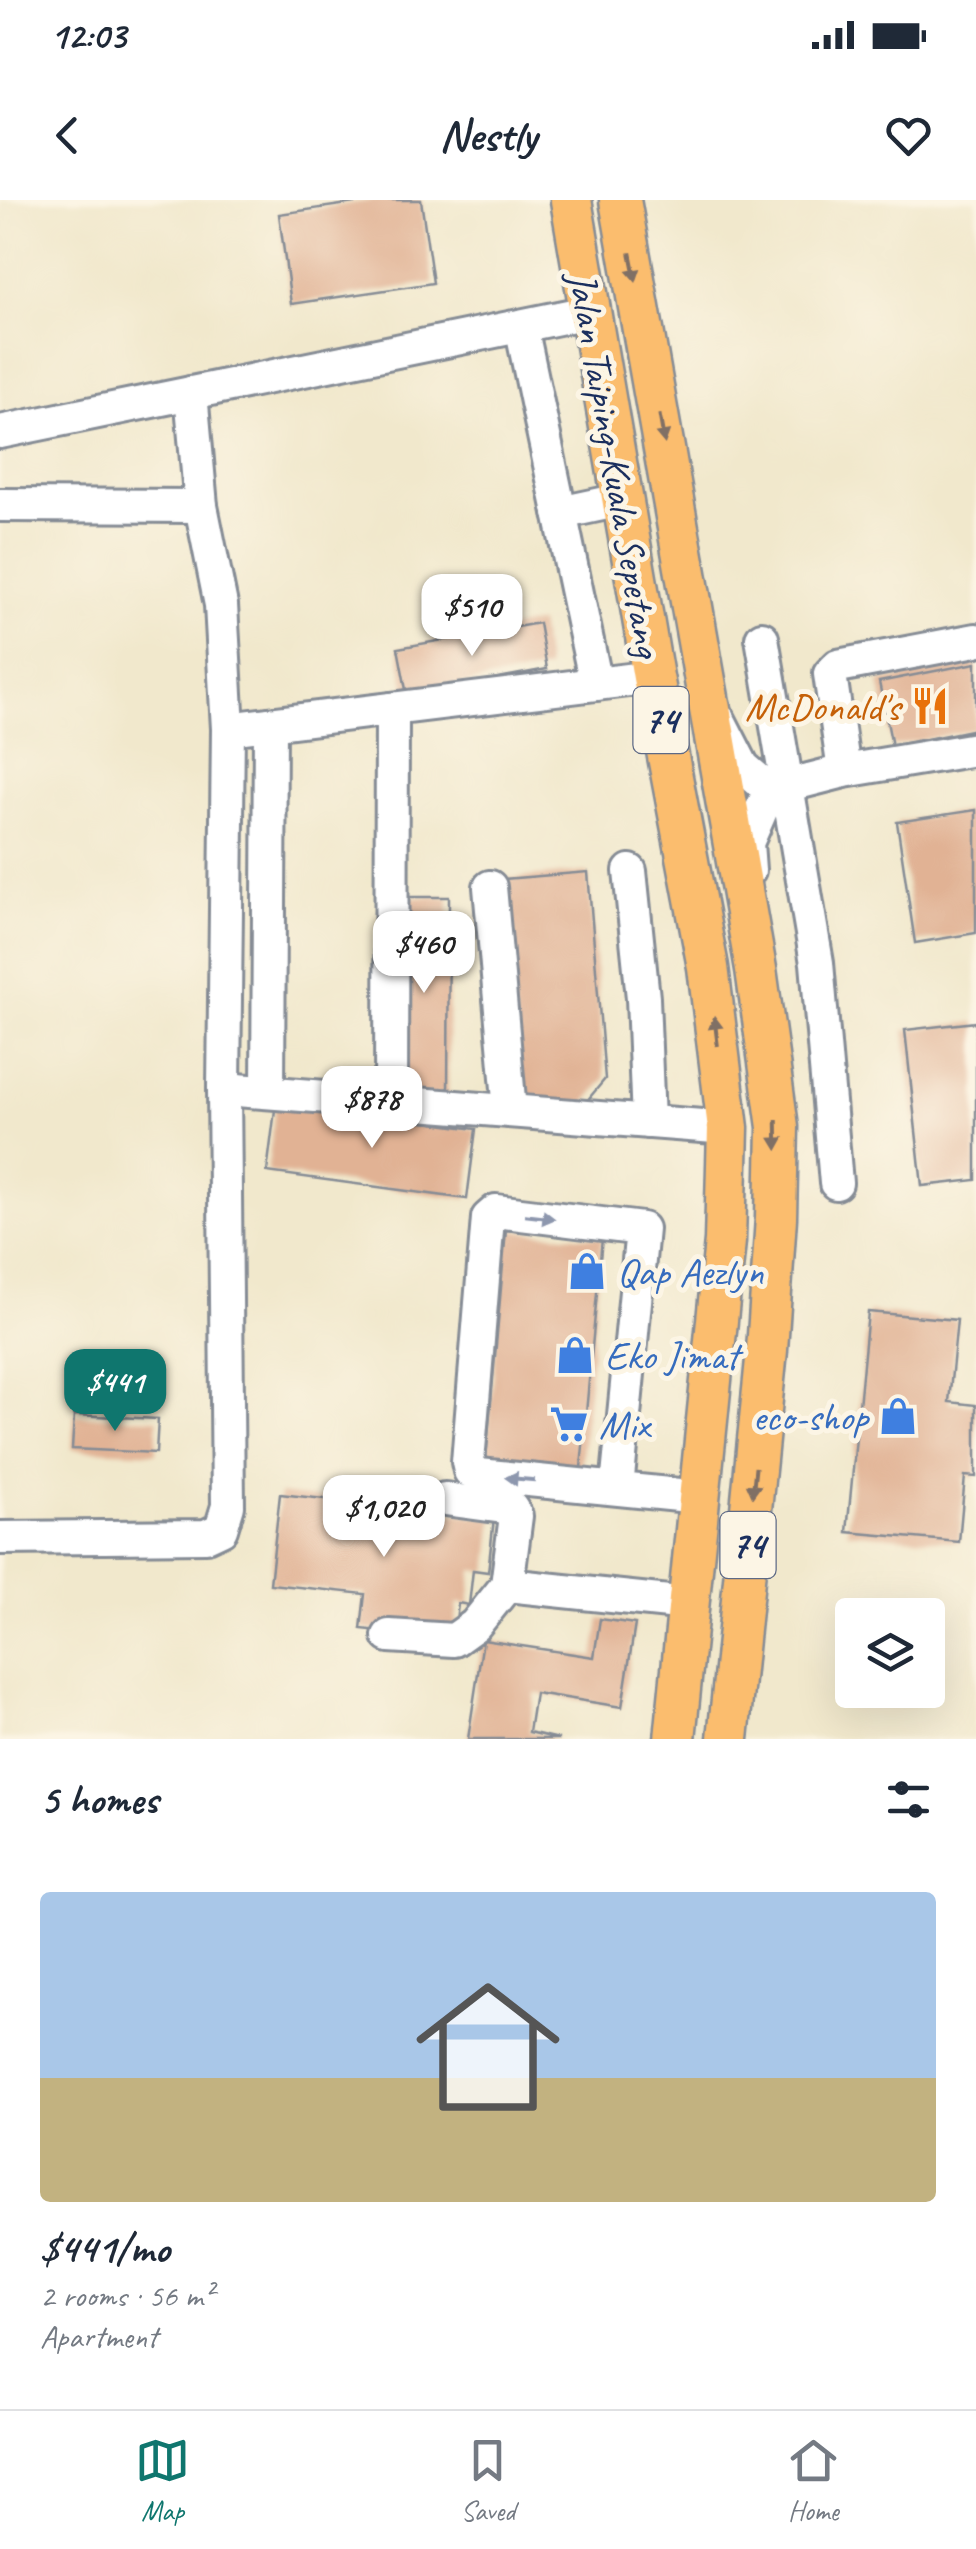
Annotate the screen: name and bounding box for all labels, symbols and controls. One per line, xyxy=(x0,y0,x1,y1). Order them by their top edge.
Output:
text: 12:03 xyxy=(50,12,126,59)
text: Nestly xyxy=(439,107,537,164)
icon: back xyxy=(40,108,95,163)
icon: heart xyxy=(881,108,936,163)
one-way arrow xyxy=(626,251,641,283)
street label: Jalan Taiping-Kuala Sepetang xyxy=(556,266,674,663)
one-way arrow xyxy=(655,414,670,445)
pin: $510 xyxy=(413,574,531,659)
text: $510 xyxy=(443,586,501,627)
place label: McDonald's xyxy=(745,682,903,732)
restaurant icon: McDonald's xyxy=(909,685,951,727)
road number: 74 xyxy=(634,687,688,753)
pin: $460 xyxy=(365,911,483,996)
text: $460 xyxy=(395,923,453,964)
one-way arrow xyxy=(708,1015,724,1047)
pin: $878 xyxy=(313,1066,431,1151)
text: $878 xyxy=(343,1078,401,1119)
one-way arrow xyxy=(769,1120,785,1152)
one-way arrow xyxy=(525,1209,557,1225)
place label: Qap Aezlyn xyxy=(617,1247,764,1297)
shop icon: Qap Aezlyn xyxy=(566,1250,608,1292)
place label: Eko Jimat xyxy=(605,1331,745,1381)
shop icon: Eko Jimat xyxy=(554,1334,596,1376)
pin: $441 xyxy=(56,1349,174,1434)
text: $441 xyxy=(86,1361,144,1402)
place label: eco-shop xyxy=(753,1392,871,1442)
shop icon: eco-shop xyxy=(877,1395,919,1437)
place label: Mix xyxy=(599,1400,653,1450)
supermarket icon: Mix xyxy=(548,1403,590,1445)
one-way arrow xyxy=(746,1466,762,1498)
one-way arrow xyxy=(504,1470,535,1486)
pin: $1,020 xyxy=(303,1475,465,1560)
text: $1,020 xyxy=(345,1487,423,1528)
road number: 74 xyxy=(720,1512,776,1578)
map controls xyxy=(835,1598,945,1708)
button: layers xyxy=(835,1598,945,1708)
icon: filters xyxy=(881,1772,936,1827)
text: 5 homes xyxy=(40,1773,158,1826)
icon: home xyxy=(398,1957,578,2137)
text: $441/mo xyxy=(40,2222,169,2275)
text: 2 rooms · 56 m² xyxy=(40,2275,213,2316)
text: Apartment xyxy=(40,2316,158,2357)
tab: Map xyxy=(135,2433,190,2528)
tab: Saved xyxy=(460,2433,515,2528)
tab: Home xyxy=(786,2433,841,2528)

